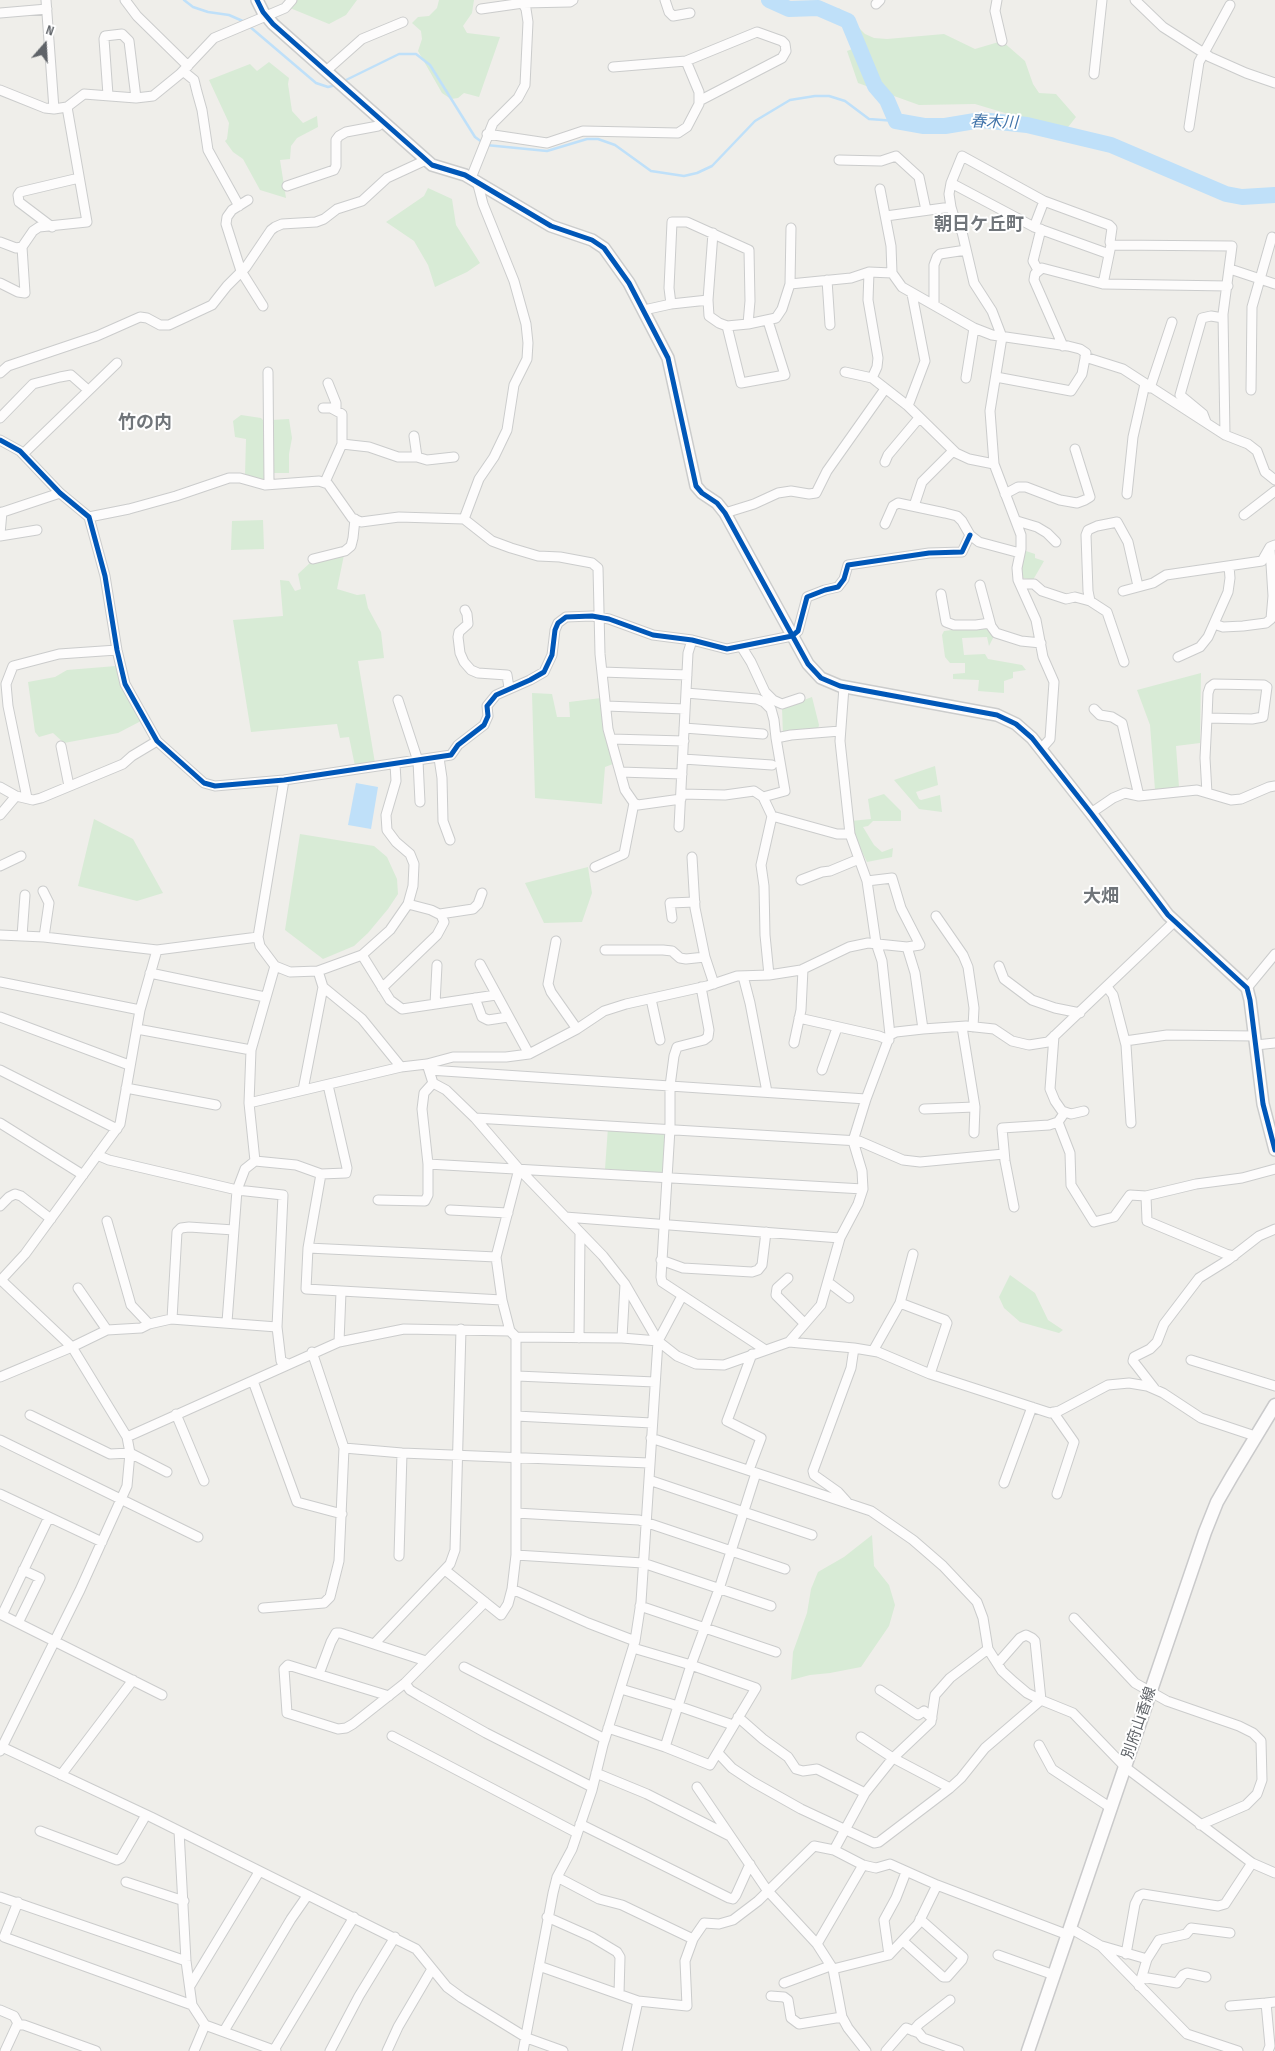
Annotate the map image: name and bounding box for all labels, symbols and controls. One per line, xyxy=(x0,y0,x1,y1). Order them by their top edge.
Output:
north arrow xyxy=(20,20,70,70)
text: N xyxy=(44,21,56,40)
water label: 春木川 xyxy=(970,113,1018,133)
district label: 朝日ケ丘町 xyxy=(934,214,1024,236)
district label: 竹の内 xyxy=(118,412,172,434)
district label: 大畑 xyxy=(1083,886,1119,908)
street label: 別府山香線 xyxy=(1119,1685,1161,1761)

